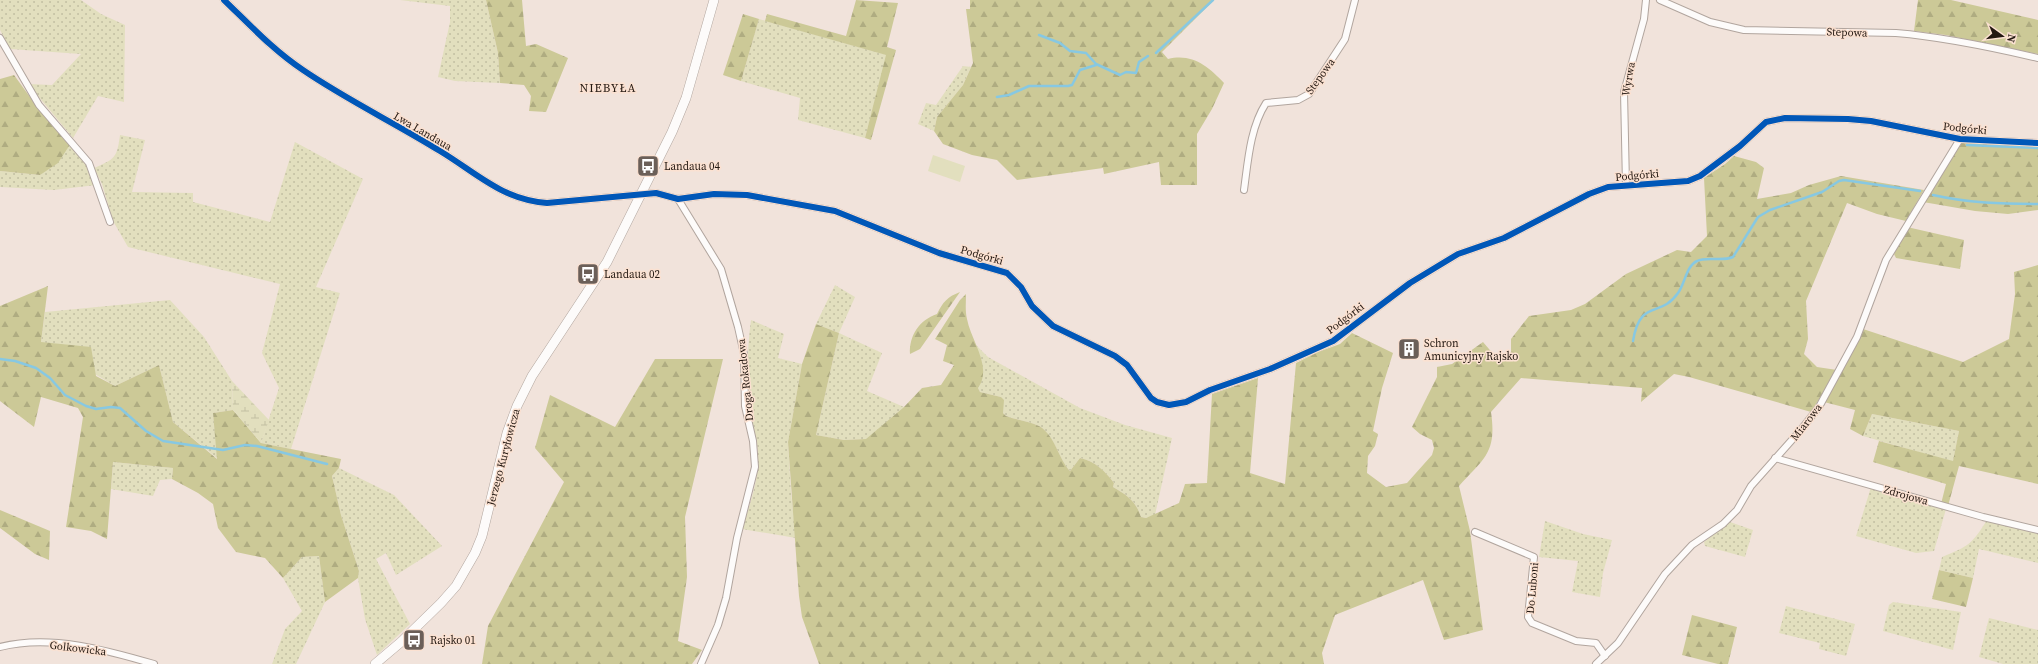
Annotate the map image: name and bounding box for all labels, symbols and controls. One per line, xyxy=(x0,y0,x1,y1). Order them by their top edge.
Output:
north arrow xyxy=(1982,16,2022,56)
street label: Stepowa xyxy=(1826,24,1868,41)
text: N xyxy=(2003,33,2019,44)
street label: Stepowa xyxy=(1302,55,1339,97)
street label: Wyrwa xyxy=(1618,60,1639,97)
district label: NIEBYŁA xyxy=(579,80,637,96)
street label: Lwa Landaua xyxy=(391,109,455,154)
street label: Podgórki xyxy=(1942,119,1988,138)
bus stop icon: Landaua 04 xyxy=(635,153,661,179)
place label: Landaua 04 xyxy=(664,159,721,174)
street label: Podgórki xyxy=(1615,166,1660,185)
street label: Podgórki xyxy=(959,242,1005,269)
bus stop icon: Landaua 02 xyxy=(575,261,601,287)
place label: Landaua 02 xyxy=(604,267,661,282)
street label: Podgórki xyxy=(1323,299,1367,338)
building icon: Schron Amunicyjny Rajsko xyxy=(1396,336,1422,362)
place label: Schron Amunicyjny Rajsko xyxy=(1424,336,1518,364)
street label: Droga Rokadowa xyxy=(734,338,757,422)
street label: Miarowa xyxy=(1787,400,1826,444)
street label: Jerzego Kuryłowicza xyxy=(483,407,524,508)
street label: Zdrojowa xyxy=(1882,482,1930,509)
street label: Do Luboni xyxy=(1523,562,1542,614)
bus stop icon: Rajsko 01 xyxy=(401,627,427,653)
place label: Rajsko 01 xyxy=(430,633,476,648)
street label: Golkowicka xyxy=(49,638,108,659)

